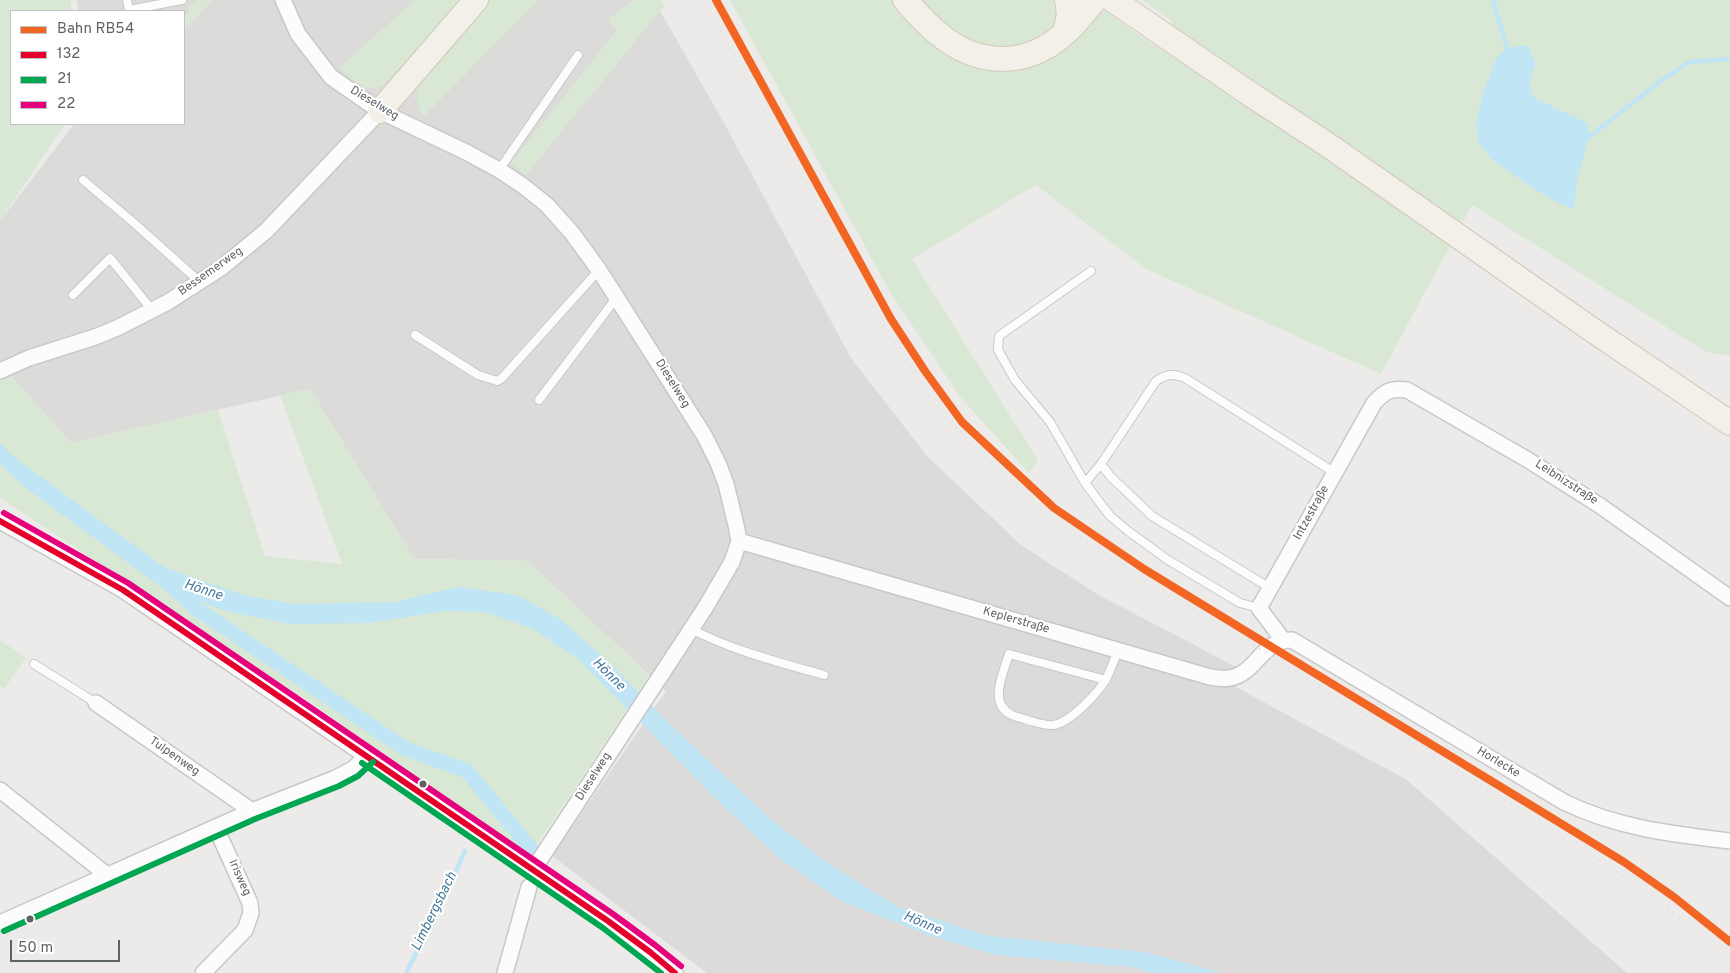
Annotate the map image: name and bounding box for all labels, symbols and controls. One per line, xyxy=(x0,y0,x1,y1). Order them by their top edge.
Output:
legend xyxy=(10,10,185,125)
text: Bahn RB54 xyxy=(57,20,134,39)
text: 132 xyxy=(57,45,81,64)
text: 21 xyxy=(57,70,72,89)
street label: Dieselweg xyxy=(347,84,401,124)
text: 22 xyxy=(57,95,75,114)
street label: Bessemerweg xyxy=(176,244,246,300)
street label: Dieselweg xyxy=(651,357,693,411)
street label: Leibnizstraße xyxy=(1532,457,1600,509)
street label: Intzestraße xyxy=(1291,483,1333,543)
water label: Hönne xyxy=(182,577,224,605)
street label: Keplerstraße xyxy=(981,605,1051,637)
water label: Hönne xyxy=(588,655,628,695)
street label: Tulpenweg xyxy=(146,734,202,780)
street label: Horlecke xyxy=(1474,744,1522,782)
street label: Dieselweg xyxy=(573,750,615,804)
unlabelled marker xyxy=(418,779,428,789)
street label: Irisweg xyxy=(225,858,253,898)
water label: Limbergsbach xyxy=(409,870,461,954)
water label: Hönne xyxy=(901,909,943,939)
unlabelled marker xyxy=(25,914,35,924)
scale bar xyxy=(12,930,122,962)
text: 50 m xyxy=(18,939,53,958)

